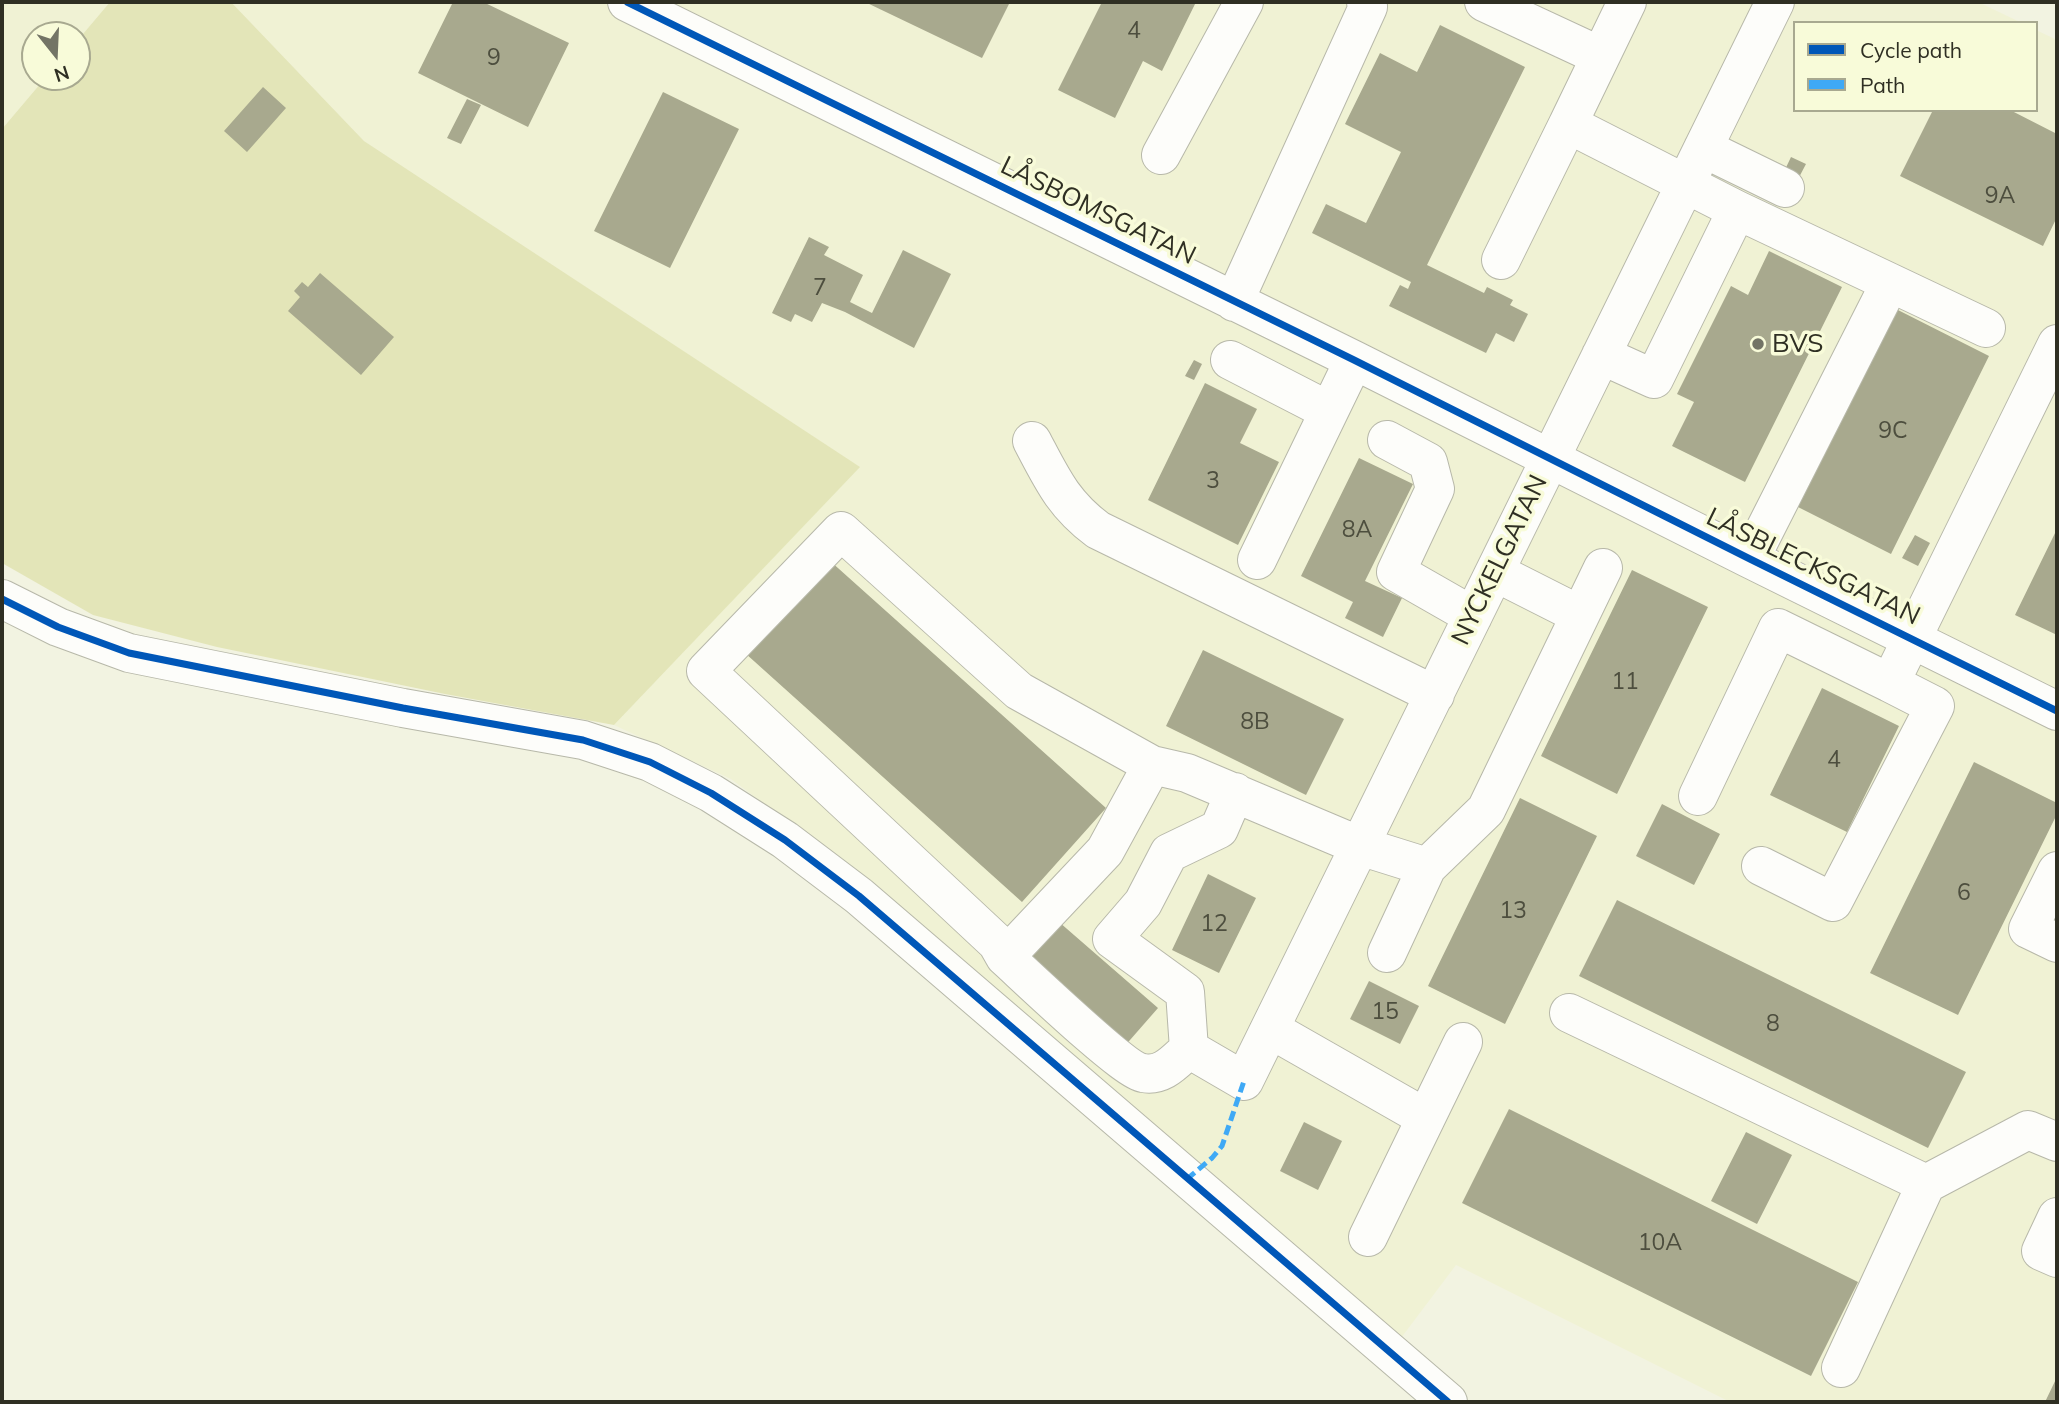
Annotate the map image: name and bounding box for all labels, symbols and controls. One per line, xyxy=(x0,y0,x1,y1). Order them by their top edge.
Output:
house number: 4 xyxy=(1127,17,1141,45)
north arrow xyxy=(21,21,91,91)
legend xyxy=(1793,21,2038,112)
text: Cycle path xyxy=(1860,37,1962,63)
house number: 9 xyxy=(487,44,501,72)
text: N xyxy=(51,60,72,88)
text: Path xyxy=(1860,72,1905,98)
street label: LÅSBOMSGATAN xyxy=(995,150,1201,272)
house number: 9A xyxy=(1985,182,2015,210)
house number: 7 xyxy=(813,274,827,302)
place label: BVS xyxy=(1772,328,1823,360)
marker: BVS xyxy=(1750,336,1766,352)
house number: 9C xyxy=(1878,417,1908,445)
house number: 3 xyxy=(1206,467,1220,495)
street label: NYCKELGATAN xyxy=(1445,470,1555,650)
street label: LÅSBLECKSGATAN xyxy=(1701,502,1925,632)
house number: 8A xyxy=(1342,516,1372,544)
house number: 11 xyxy=(1611,668,1639,696)
house number: 8B xyxy=(1240,708,1270,736)
house number: 4 xyxy=(1827,746,1841,774)
house number: 6 xyxy=(1957,879,1971,907)
house number: 13 xyxy=(1499,897,1527,925)
house number: 12 xyxy=(1200,910,1228,938)
house number: 15 xyxy=(1371,998,1399,1026)
house number: 8 xyxy=(1766,1010,1780,1038)
house number: 10A xyxy=(1638,1229,1682,1257)

